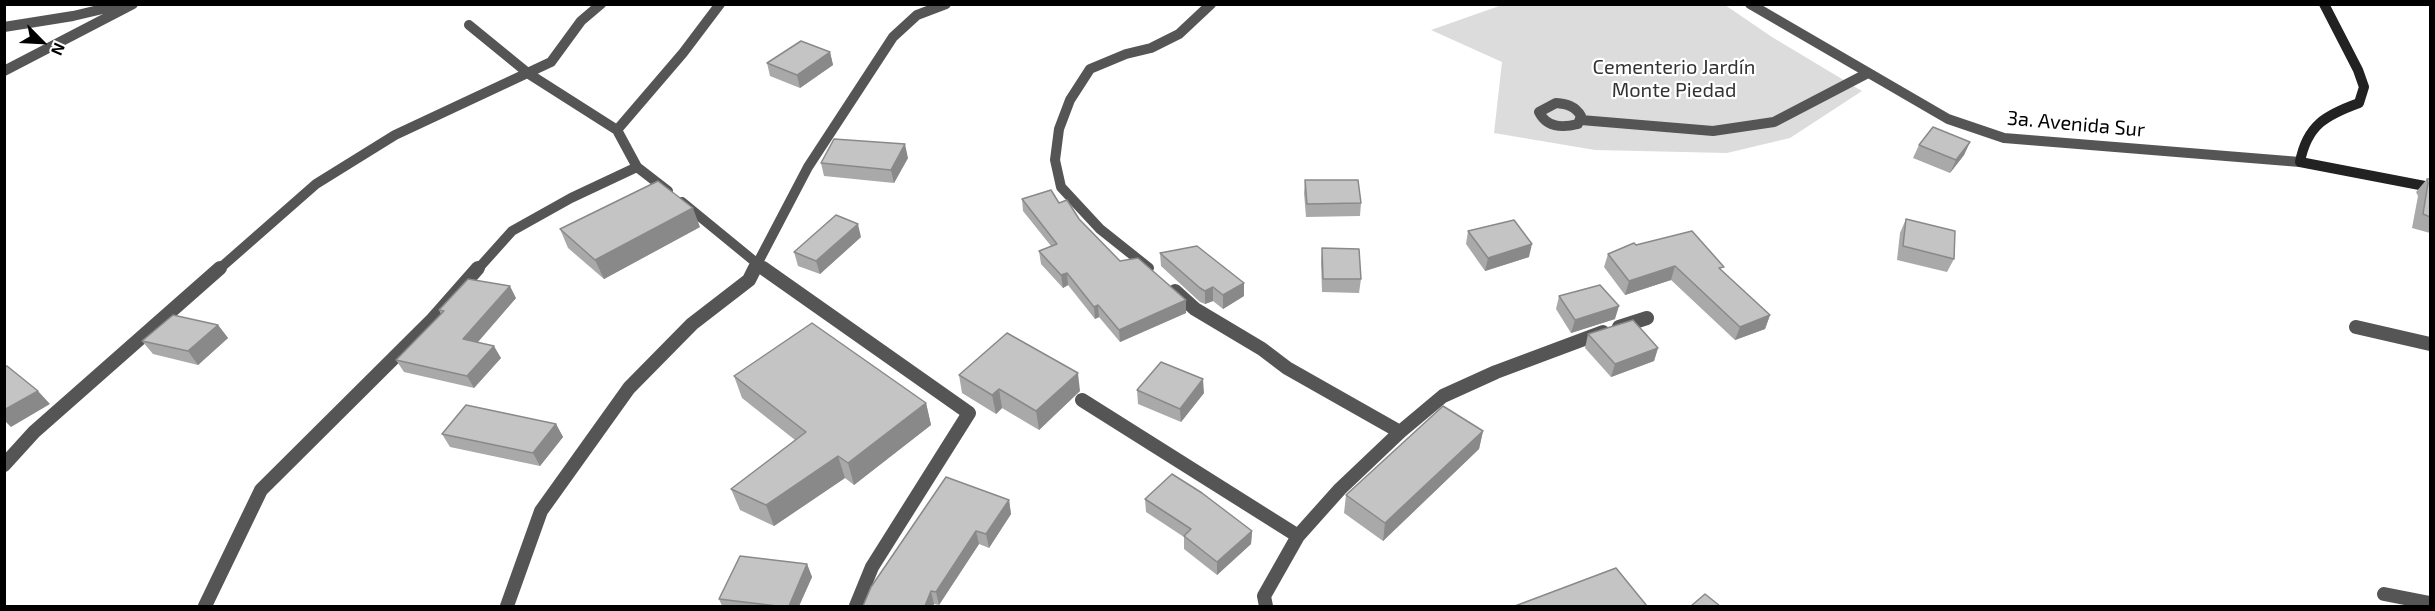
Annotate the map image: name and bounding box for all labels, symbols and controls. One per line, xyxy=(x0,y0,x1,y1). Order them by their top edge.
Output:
north arrow xyxy=(12,12,72,72)
text: N xyxy=(48,40,70,59)
park label: Cementerio Jardín Monte Piedad xyxy=(1593,55,1755,102)
street label: 3a. Avenida Sur xyxy=(2006,106,2146,142)

